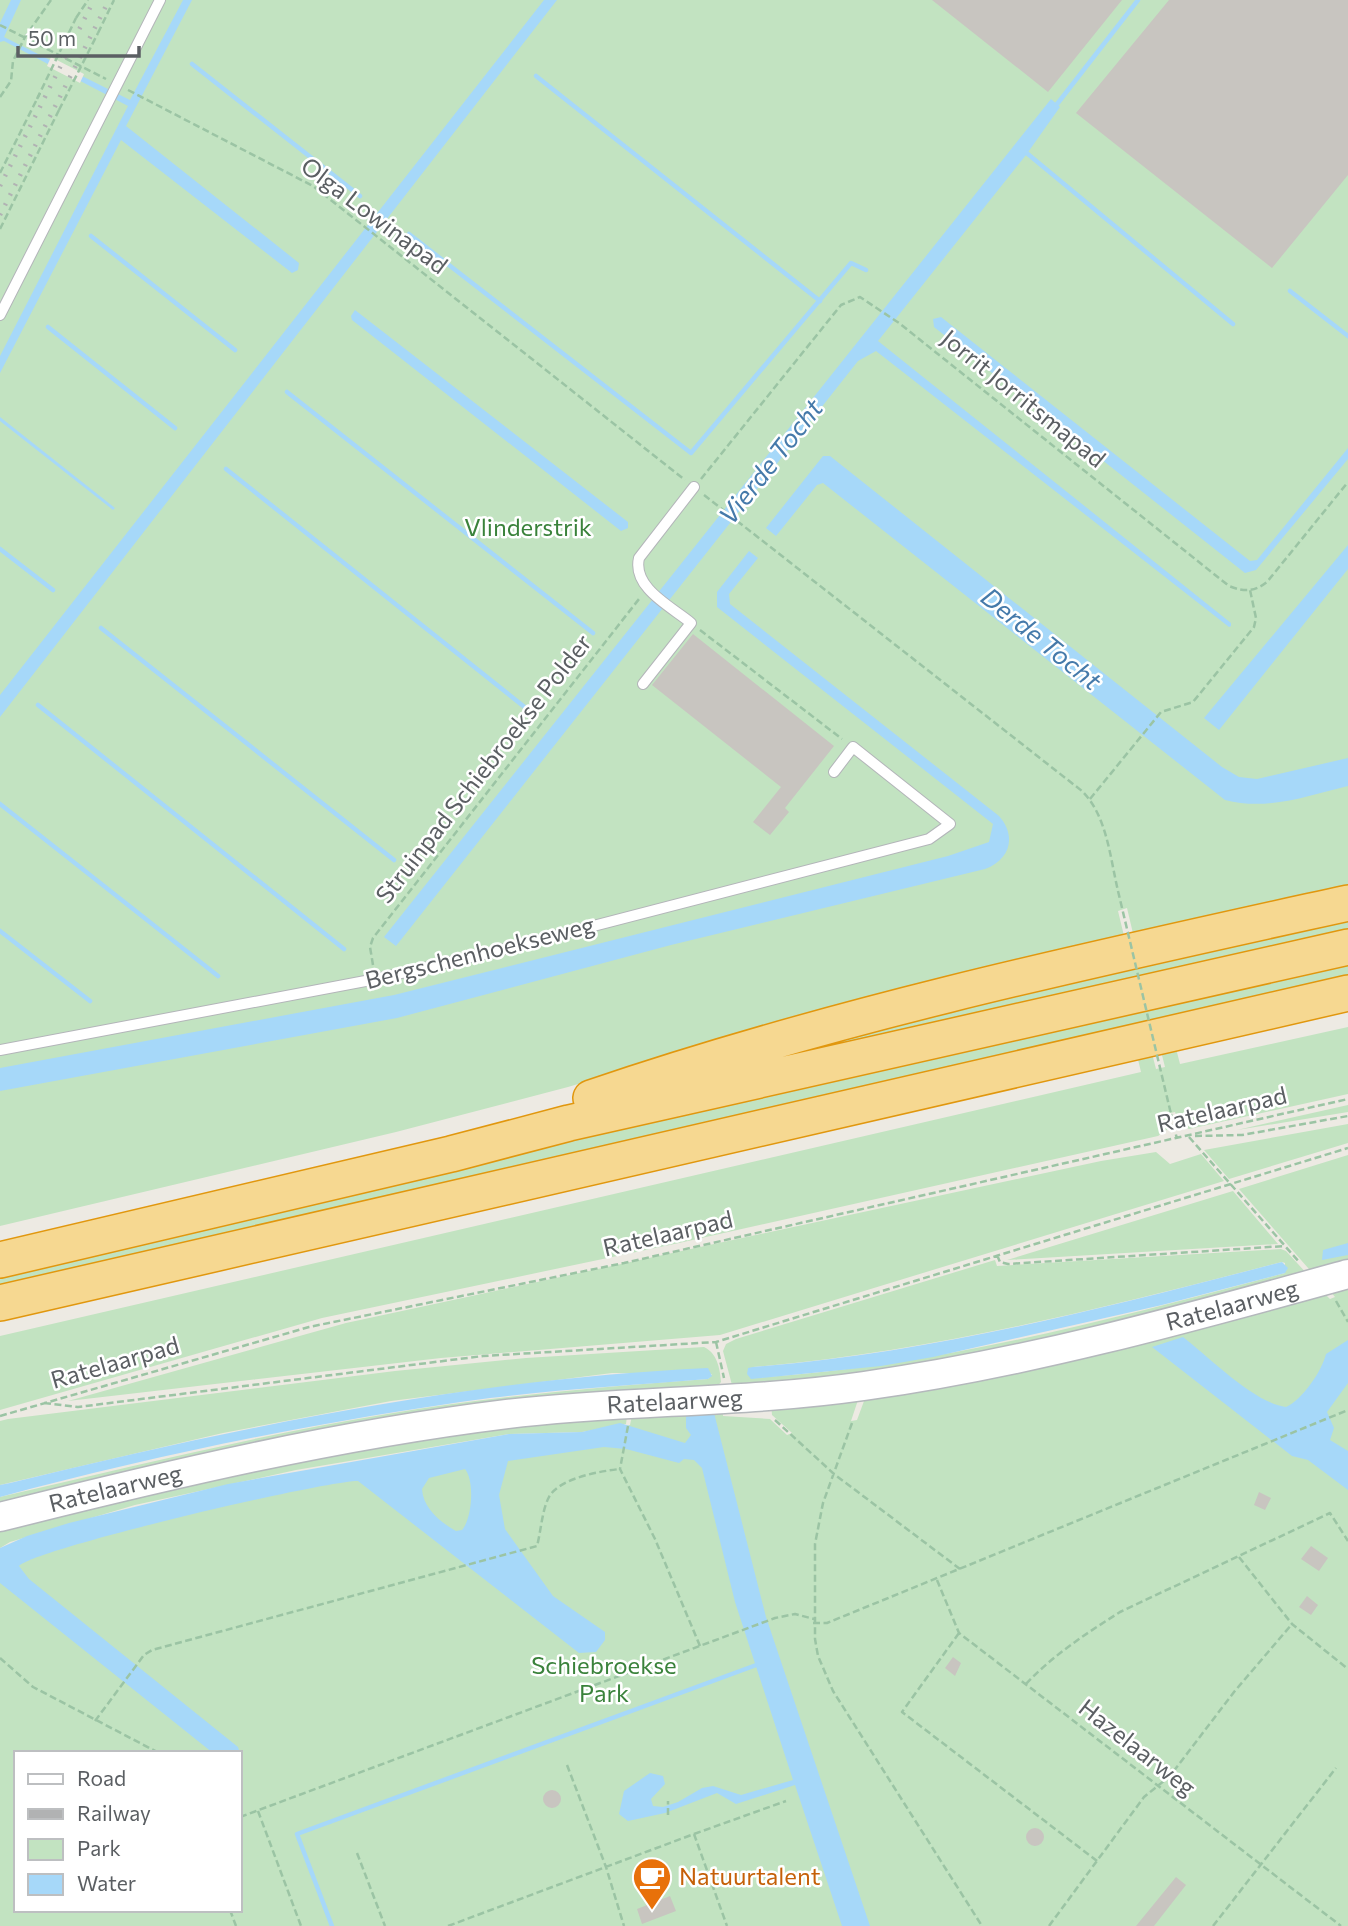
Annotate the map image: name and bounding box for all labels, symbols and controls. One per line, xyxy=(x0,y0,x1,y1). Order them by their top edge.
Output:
scale bar xyxy=(18,14,138,58)
text: 50 m xyxy=(28,25,76,50)
street label: Olga Lowinapad xyxy=(296,150,454,279)
street label: Jorrit Jorritsmapad xyxy=(936,323,1112,473)
water label: Vierde Tocht xyxy=(711,391,829,530)
park label: Vlinderstrik xyxy=(464,512,592,541)
water label: Derde Tocht xyxy=(976,580,1109,696)
street label: Struinpad Schiebroekse Polder xyxy=(369,628,597,908)
street label: Bergschenhoekseweg xyxy=(362,909,597,994)
street label: Ratelaarpad xyxy=(1154,1080,1289,1138)
street label: Ratelaarpad xyxy=(600,1204,735,1262)
street label: Ratelaarweg xyxy=(1162,1272,1301,1336)
street label: Ratelaarpad xyxy=(47,1329,182,1394)
street label: Ratelaarweg xyxy=(606,1382,744,1418)
street label: Ratelaarweg xyxy=(45,1457,185,1517)
park label: Schiebroekse Park xyxy=(531,1650,677,1707)
street label: Hazelaarweg xyxy=(1074,1692,1202,1801)
legend xyxy=(14,1751,242,1912)
text: Road xyxy=(77,1765,126,1790)
text: Railway xyxy=(77,1800,151,1825)
text: Park xyxy=(77,1835,121,1860)
cafe icon: Natuurtalent xyxy=(631,1856,673,1911)
place label: Natuurtalent xyxy=(679,1861,821,1890)
text: Water xyxy=(77,1870,136,1895)

